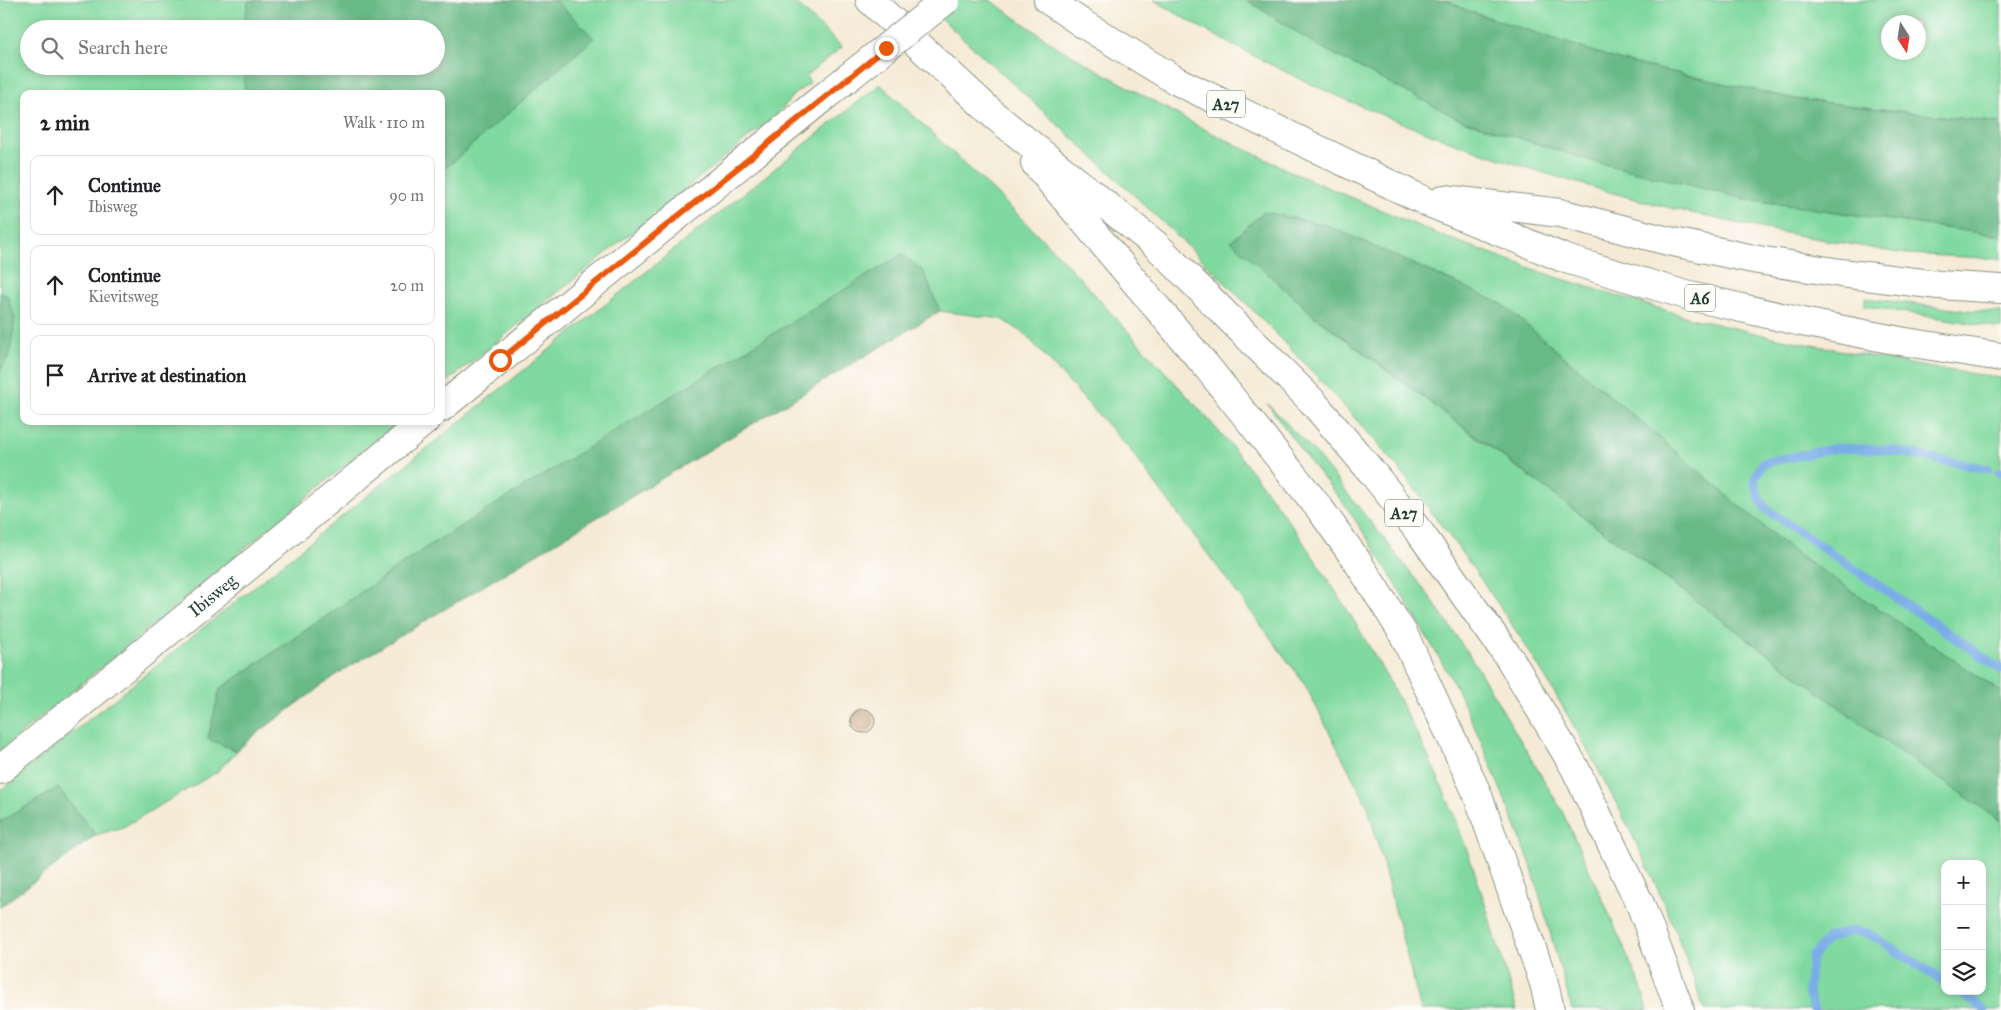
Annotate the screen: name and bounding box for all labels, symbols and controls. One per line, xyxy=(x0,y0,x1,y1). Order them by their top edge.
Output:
north arrow xyxy=(1881,15,1926,60)
search box xyxy=(20,20,445,75)
icon: search xyxy=(38,34,66,62)
text: Search here xyxy=(78,36,168,59)
route end xyxy=(875,37,898,60)
road number: A27 xyxy=(1207,90,1245,118)
text: 2 min xyxy=(40,110,90,136)
text: Walk · 110 m xyxy=(343,113,425,132)
text: Continue xyxy=(88,174,161,197)
icon: ahead xyxy=(41,181,69,209)
text: 90 m xyxy=(389,186,424,205)
text: Ibisweg xyxy=(88,197,137,216)
text: Continue xyxy=(88,264,161,287)
icon: ahead xyxy=(41,271,69,299)
text: 20 m xyxy=(390,276,424,295)
road number: A6 xyxy=(1685,284,1715,312)
text: Kievitsweg xyxy=(88,287,158,306)
route start xyxy=(489,349,512,372)
icon: arrive xyxy=(41,361,69,389)
text: Arrive at destination xyxy=(88,364,246,387)
road number: A27 xyxy=(1385,499,1423,526)
street label: Ibisweg xyxy=(184,569,242,622)
map controls xyxy=(1941,860,1986,995)
button: + xyxy=(1941,860,1986,905)
button: − xyxy=(1941,905,1986,950)
button: layers xyxy=(1941,950,1986,995)

